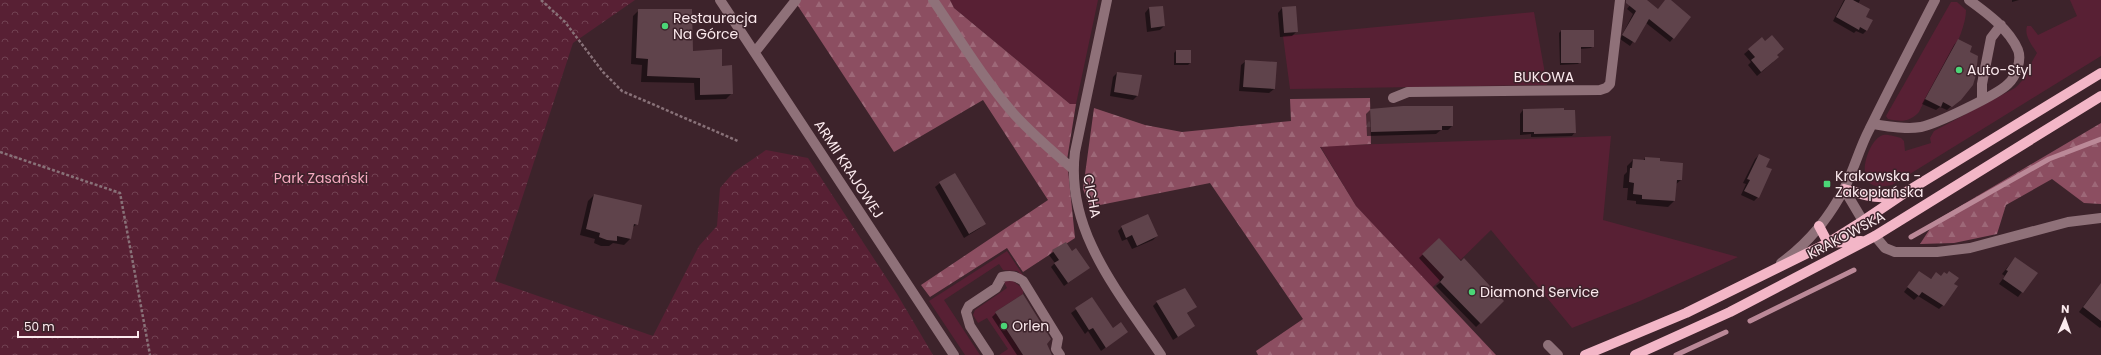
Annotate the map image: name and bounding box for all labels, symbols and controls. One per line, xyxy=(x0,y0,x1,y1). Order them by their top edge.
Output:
place label: Restauracja Na Górce xyxy=(673,8,757,44)
marker: Restauracja Na Górce xyxy=(660,21,670,31)
place label: Auto-Styl xyxy=(1967,60,2032,80)
marker: Auto-Styl xyxy=(1954,65,1964,75)
street label: BUKOWA xyxy=(1514,67,1574,87)
street label: ARMII KRAJOWEJ xyxy=(810,116,888,222)
place label: Krakowska - Zakopiańska xyxy=(1835,166,1924,202)
park label: Park Zasański xyxy=(274,168,368,188)
street label: CICHA xyxy=(1078,172,1106,220)
marker: Krakowska - Zakopiańska xyxy=(1822,179,1832,189)
street label: KRAKOWSKA xyxy=(1804,206,1888,264)
place label: Diamond Service xyxy=(1480,282,1599,302)
marker: Diamond Service xyxy=(1467,287,1477,297)
north arrow xyxy=(2045,299,2085,339)
text: N xyxy=(2061,301,2070,317)
scale bar xyxy=(18,313,138,339)
place label: Orlen xyxy=(1012,316,1049,336)
text: 50 m xyxy=(24,318,55,335)
marker: Orlen xyxy=(999,321,1009,331)

